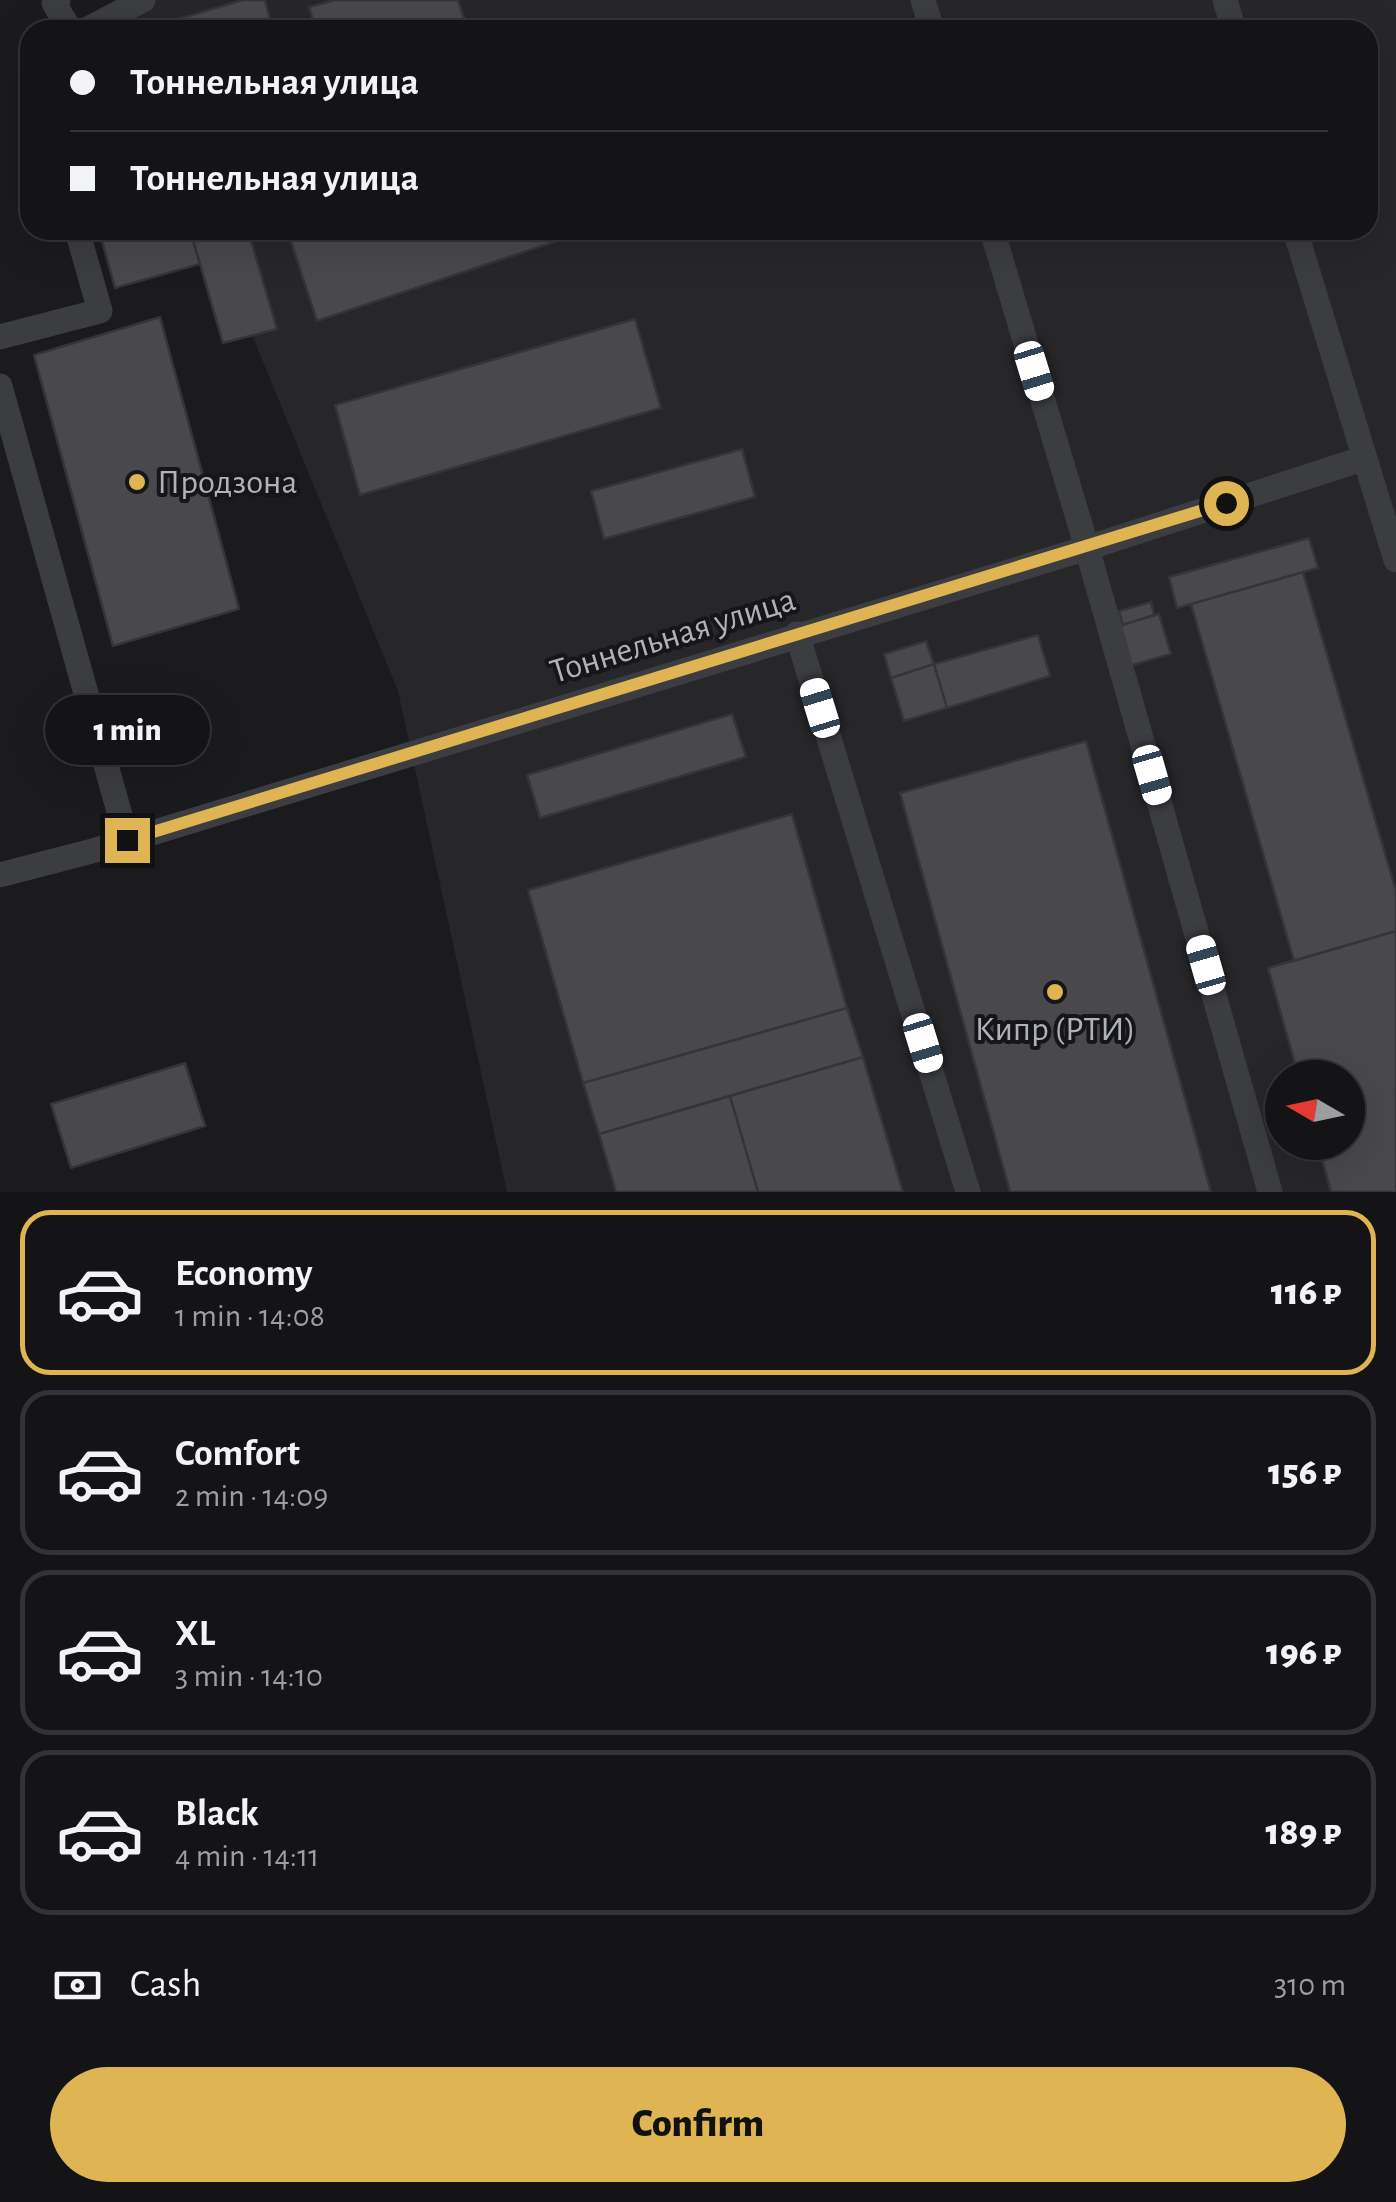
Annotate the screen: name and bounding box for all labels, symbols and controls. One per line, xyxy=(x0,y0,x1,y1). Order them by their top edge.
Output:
text: Тоннельная улица xyxy=(130,64,419,102)
text: Тоннельная улица xyxy=(130,160,419,198)
car xyxy=(1011,338,1057,404)
place label: Продзона xyxy=(157,465,298,500)
marker: Продзона xyxy=(126,471,148,493)
route start xyxy=(1204,481,1249,526)
street label: Тоннельная улица xyxy=(546,582,800,690)
car xyxy=(797,675,843,741)
callout: 1 min xyxy=(44,695,210,765)
text: 1 min xyxy=(93,714,162,746)
car xyxy=(1129,742,1175,808)
route end xyxy=(105,818,150,863)
car xyxy=(1183,932,1229,998)
marker: Кипр (РТИ) xyxy=(1044,981,1066,1003)
car xyxy=(900,1010,946,1076)
place label: Кипр (РТИ) xyxy=(975,1012,1135,1047)
north arrow xyxy=(1265,1060,1365,1160)
map controls xyxy=(1265,1060,1365,1160)
icon: car xyxy=(55,1248,145,1338)
text: Economy xyxy=(175,1255,313,1293)
text: 116 ₽ xyxy=(1271,1274,1341,1312)
text: 1 min · 14:08 xyxy=(175,1300,325,1332)
icon: car xyxy=(55,1428,145,1518)
text: Comfort xyxy=(175,1435,300,1473)
text: 156 ₽ xyxy=(1268,1454,1341,1492)
text: 2 min · 14:09 xyxy=(175,1480,328,1512)
icon: car xyxy=(55,1608,145,1698)
text: XL xyxy=(175,1615,215,1653)
text: 196 ₽ xyxy=(1266,1634,1341,1672)
text: 3 min · 14:10 xyxy=(175,1660,323,1692)
icon: car xyxy=(55,1788,145,1878)
text: Black xyxy=(175,1795,259,1833)
text: 189 ₽ xyxy=(1266,1814,1341,1852)
text: 4 min · 14:11 xyxy=(175,1840,319,1872)
icon: cash xyxy=(50,1958,105,2013)
text: Cash xyxy=(130,1966,201,2004)
text: 310 m xyxy=(1274,1969,1346,2001)
button: Confirm xyxy=(50,2067,1346,2182)

